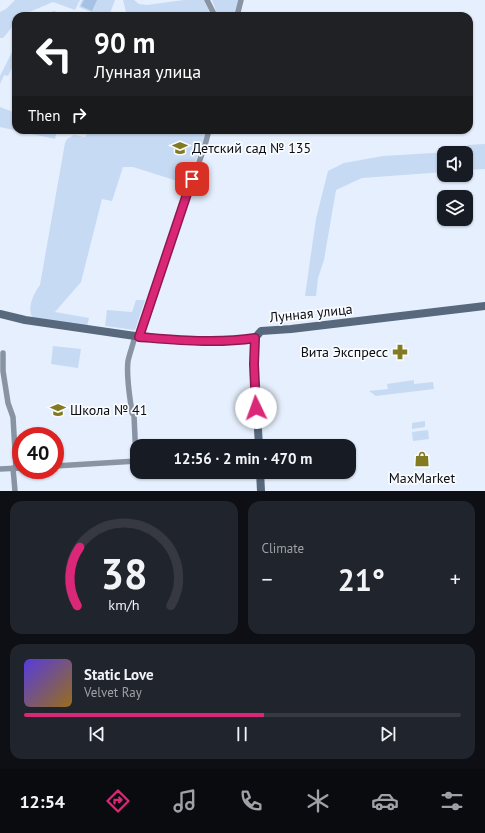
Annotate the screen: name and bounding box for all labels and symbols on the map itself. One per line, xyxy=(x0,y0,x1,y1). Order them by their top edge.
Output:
school or university icon: Детский сад № 135 xyxy=(171,139,189,157)
place label: Детский сад № 135 xyxy=(192,139,311,157)
pin xyxy=(175,162,209,196)
street label: Лунная улица xyxy=(268,300,353,326)
place label: Вита Экспресс xyxy=(301,343,388,361)
pharmacy icon: Вита Экспресс xyxy=(391,343,409,361)
position arrow xyxy=(235,387,277,429)
school or university icon: Школа № 41 xyxy=(49,401,67,419)
place label: Школа № 41 xyxy=(70,401,147,419)
speed limit sign: 40 xyxy=(12,427,64,479)
shop icon: MaxMarket xyxy=(413,450,431,468)
place label: MaxMarket xyxy=(389,469,455,487)

